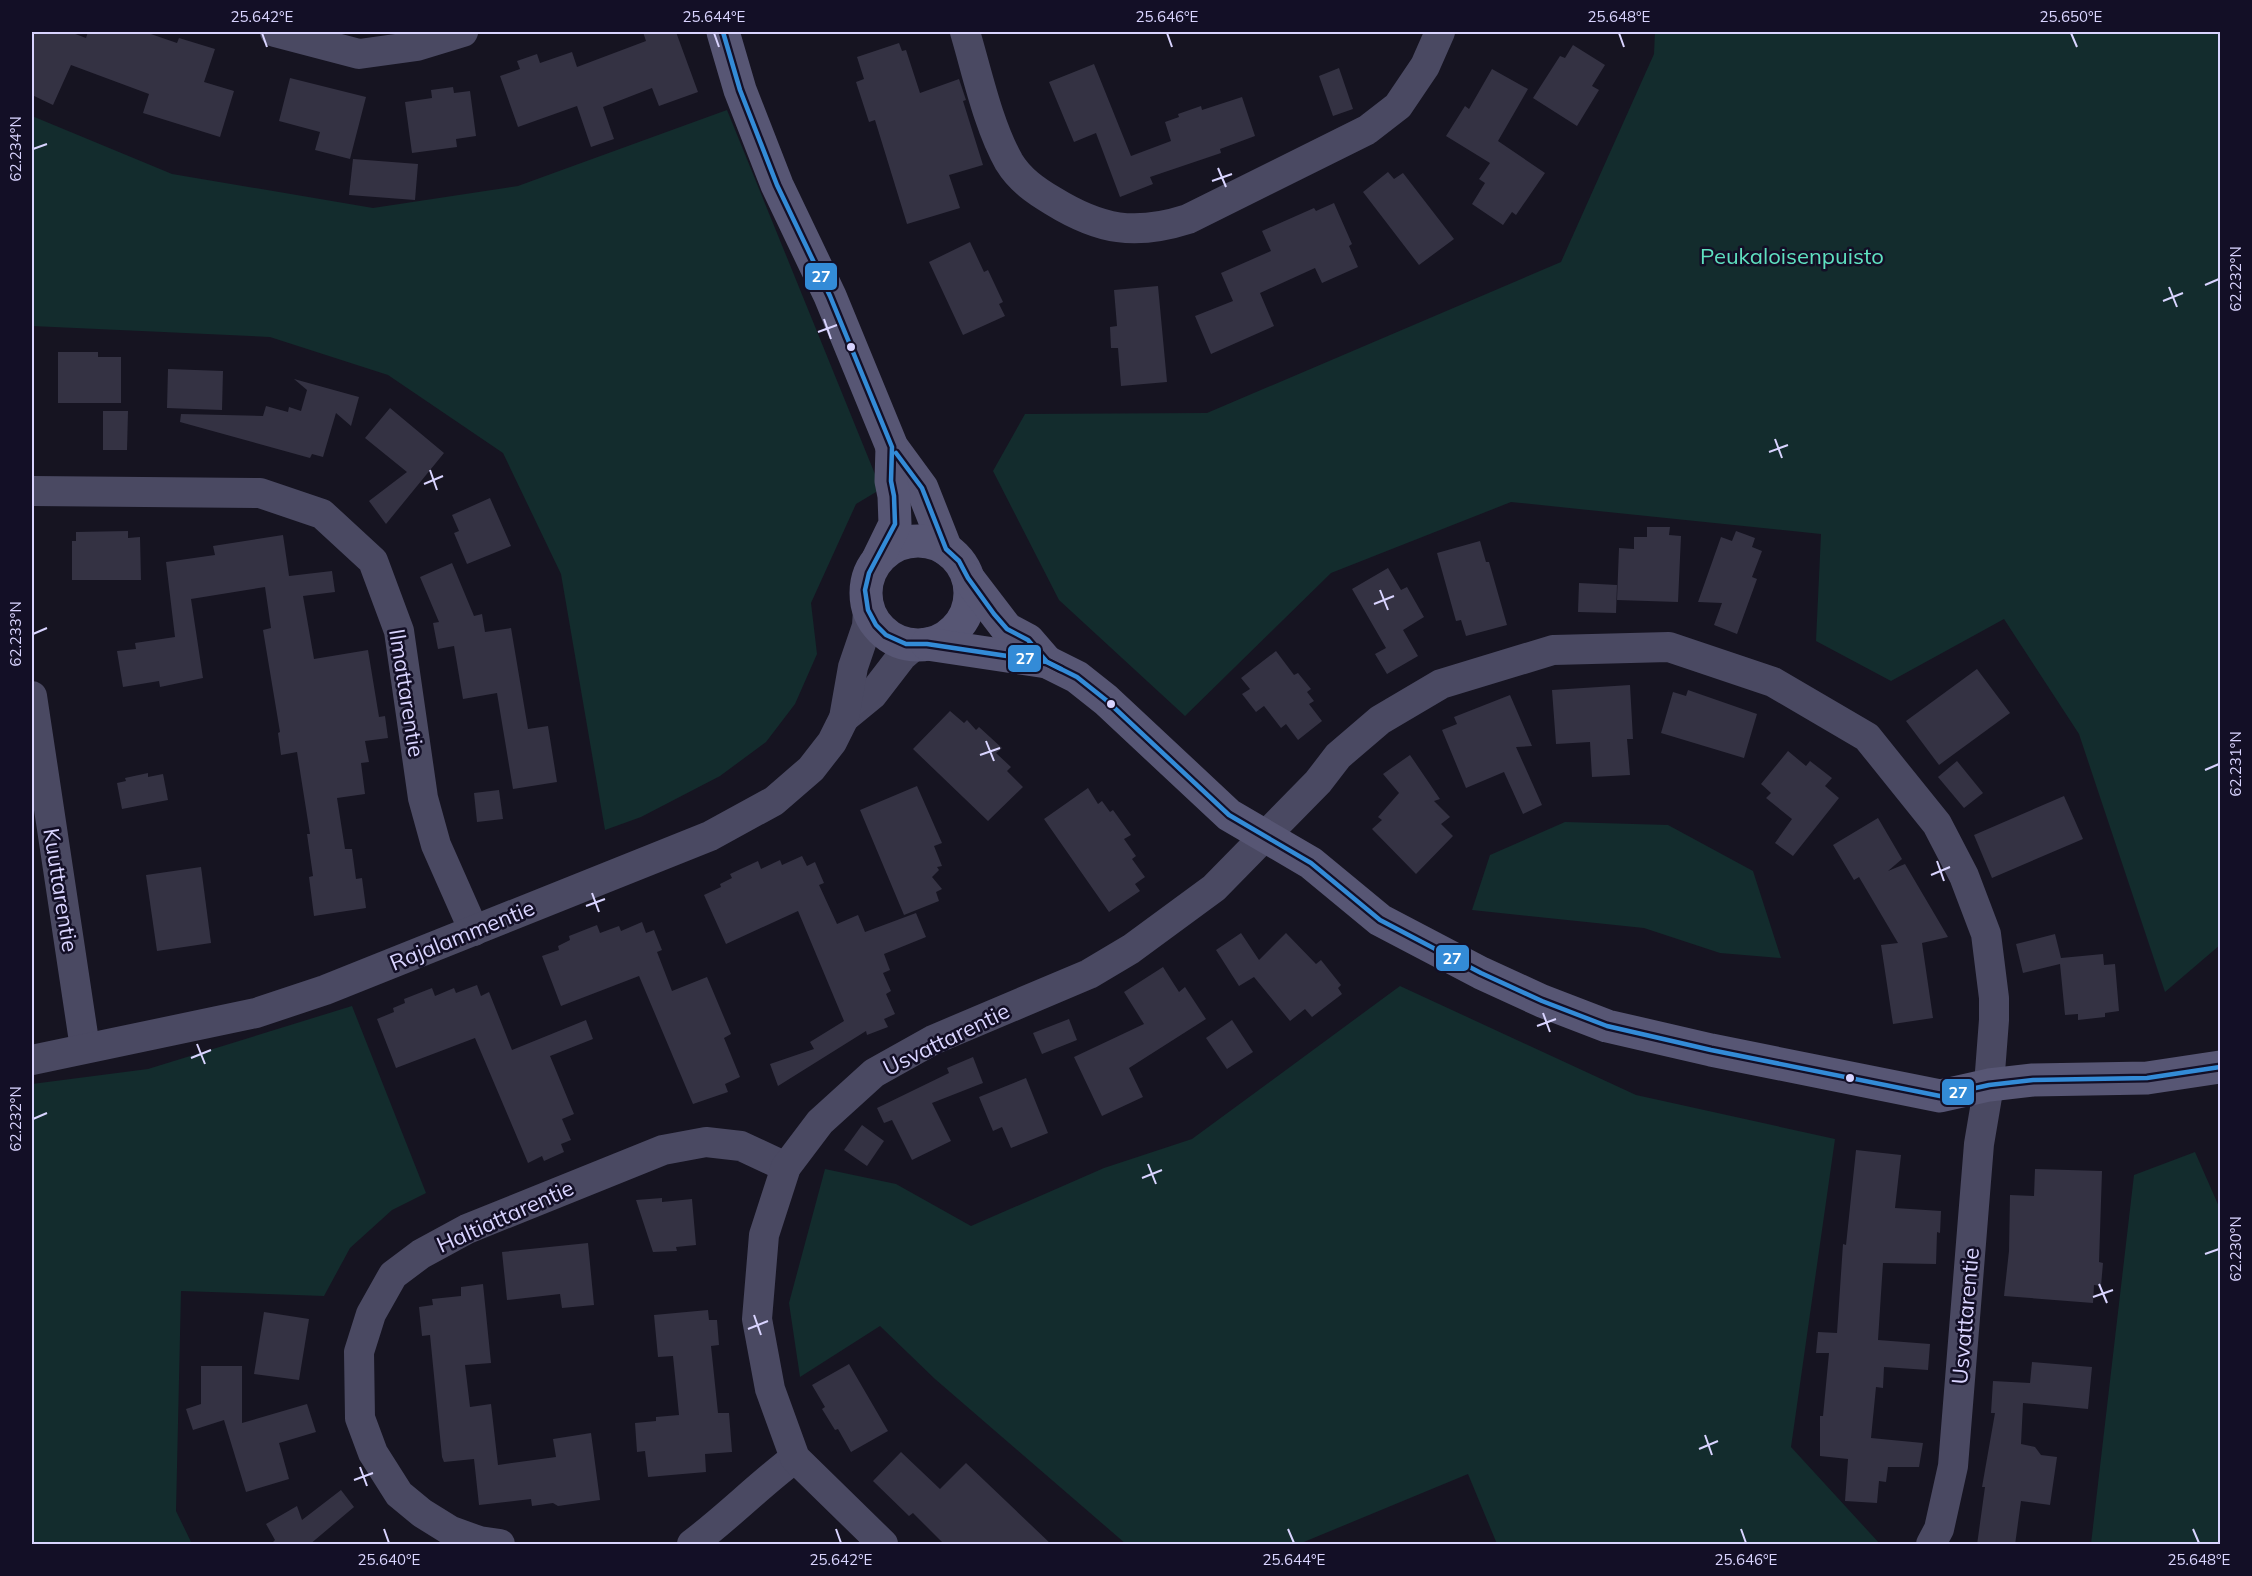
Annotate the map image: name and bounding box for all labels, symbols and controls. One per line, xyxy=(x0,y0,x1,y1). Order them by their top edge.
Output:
text: 25.642°E xyxy=(231,7,294,26)
text: 25.644°E xyxy=(683,7,746,26)
text: 25.646°E xyxy=(1136,7,1199,26)
text: 25.648°E xyxy=(1588,7,1651,26)
text: 25.650°E xyxy=(2040,7,2103,26)
text: 62.234°N xyxy=(6,116,25,182)
park label: Peukaloisenpuisto xyxy=(1700,242,1884,270)
text: 62.232°N xyxy=(2226,246,2245,312)
line badge: 27 xyxy=(804,262,838,291)
text: 27 xyxy=(811,266,831,286)
unlabelled marker xyxy=(845,341,857,353)
text: 62.233°N xyxy=(6,601,25,667)
street label: Ilmattarentie xyxy=(383,627,431,759)
line badge: 27 xyxy=(1007,644,1042,673)
text: 27 xyxy=(1015,648,1035,668)
unlabelled marker xyxy=(1105,698,1117,710)
text: 62.231°N xyxy=(2226,731,2245,797)
street label: Kuuttarentie xyxy=(37,826,85,954)
street label: Rajalammentie xyxy=(386,893,538,977)
line badge: 27 xyxy=(1435,944,1470,972)
text: 27 xyxy=(1442,948,1462,968)
street label: Usvattarentie xyxy=(878,996,1014,1082)
unlabelled marker xyxy=(1844,1072,1856,1084)
line badge: 27 xyxy=(1941,1078,1975,1106)
text: 27 xyxy=(1948,1082,1968,1102)
text: 62.232°N xyxy=(6,1086,25,1152)
street label: Haltiattarentie xyxy=(432,1173,578,1259)
text: 62.230°N xyxy=(2226,1216,2245,1282)
street label: Usvattarentie xyxy=(1945,1246,1985,1386)
text: 25.640°E xyxy=(358,1550,421,1569)
text: 25.642°E xyxy=(810,1550,873,1569)
text: 25.644°E xyxy=(1263,1550,1326,1569)
text: 25.646°E xyxy=(1715,1550,1778,1569)
text: 25.648°E xyxy=(2168,1550,2231,1569)

